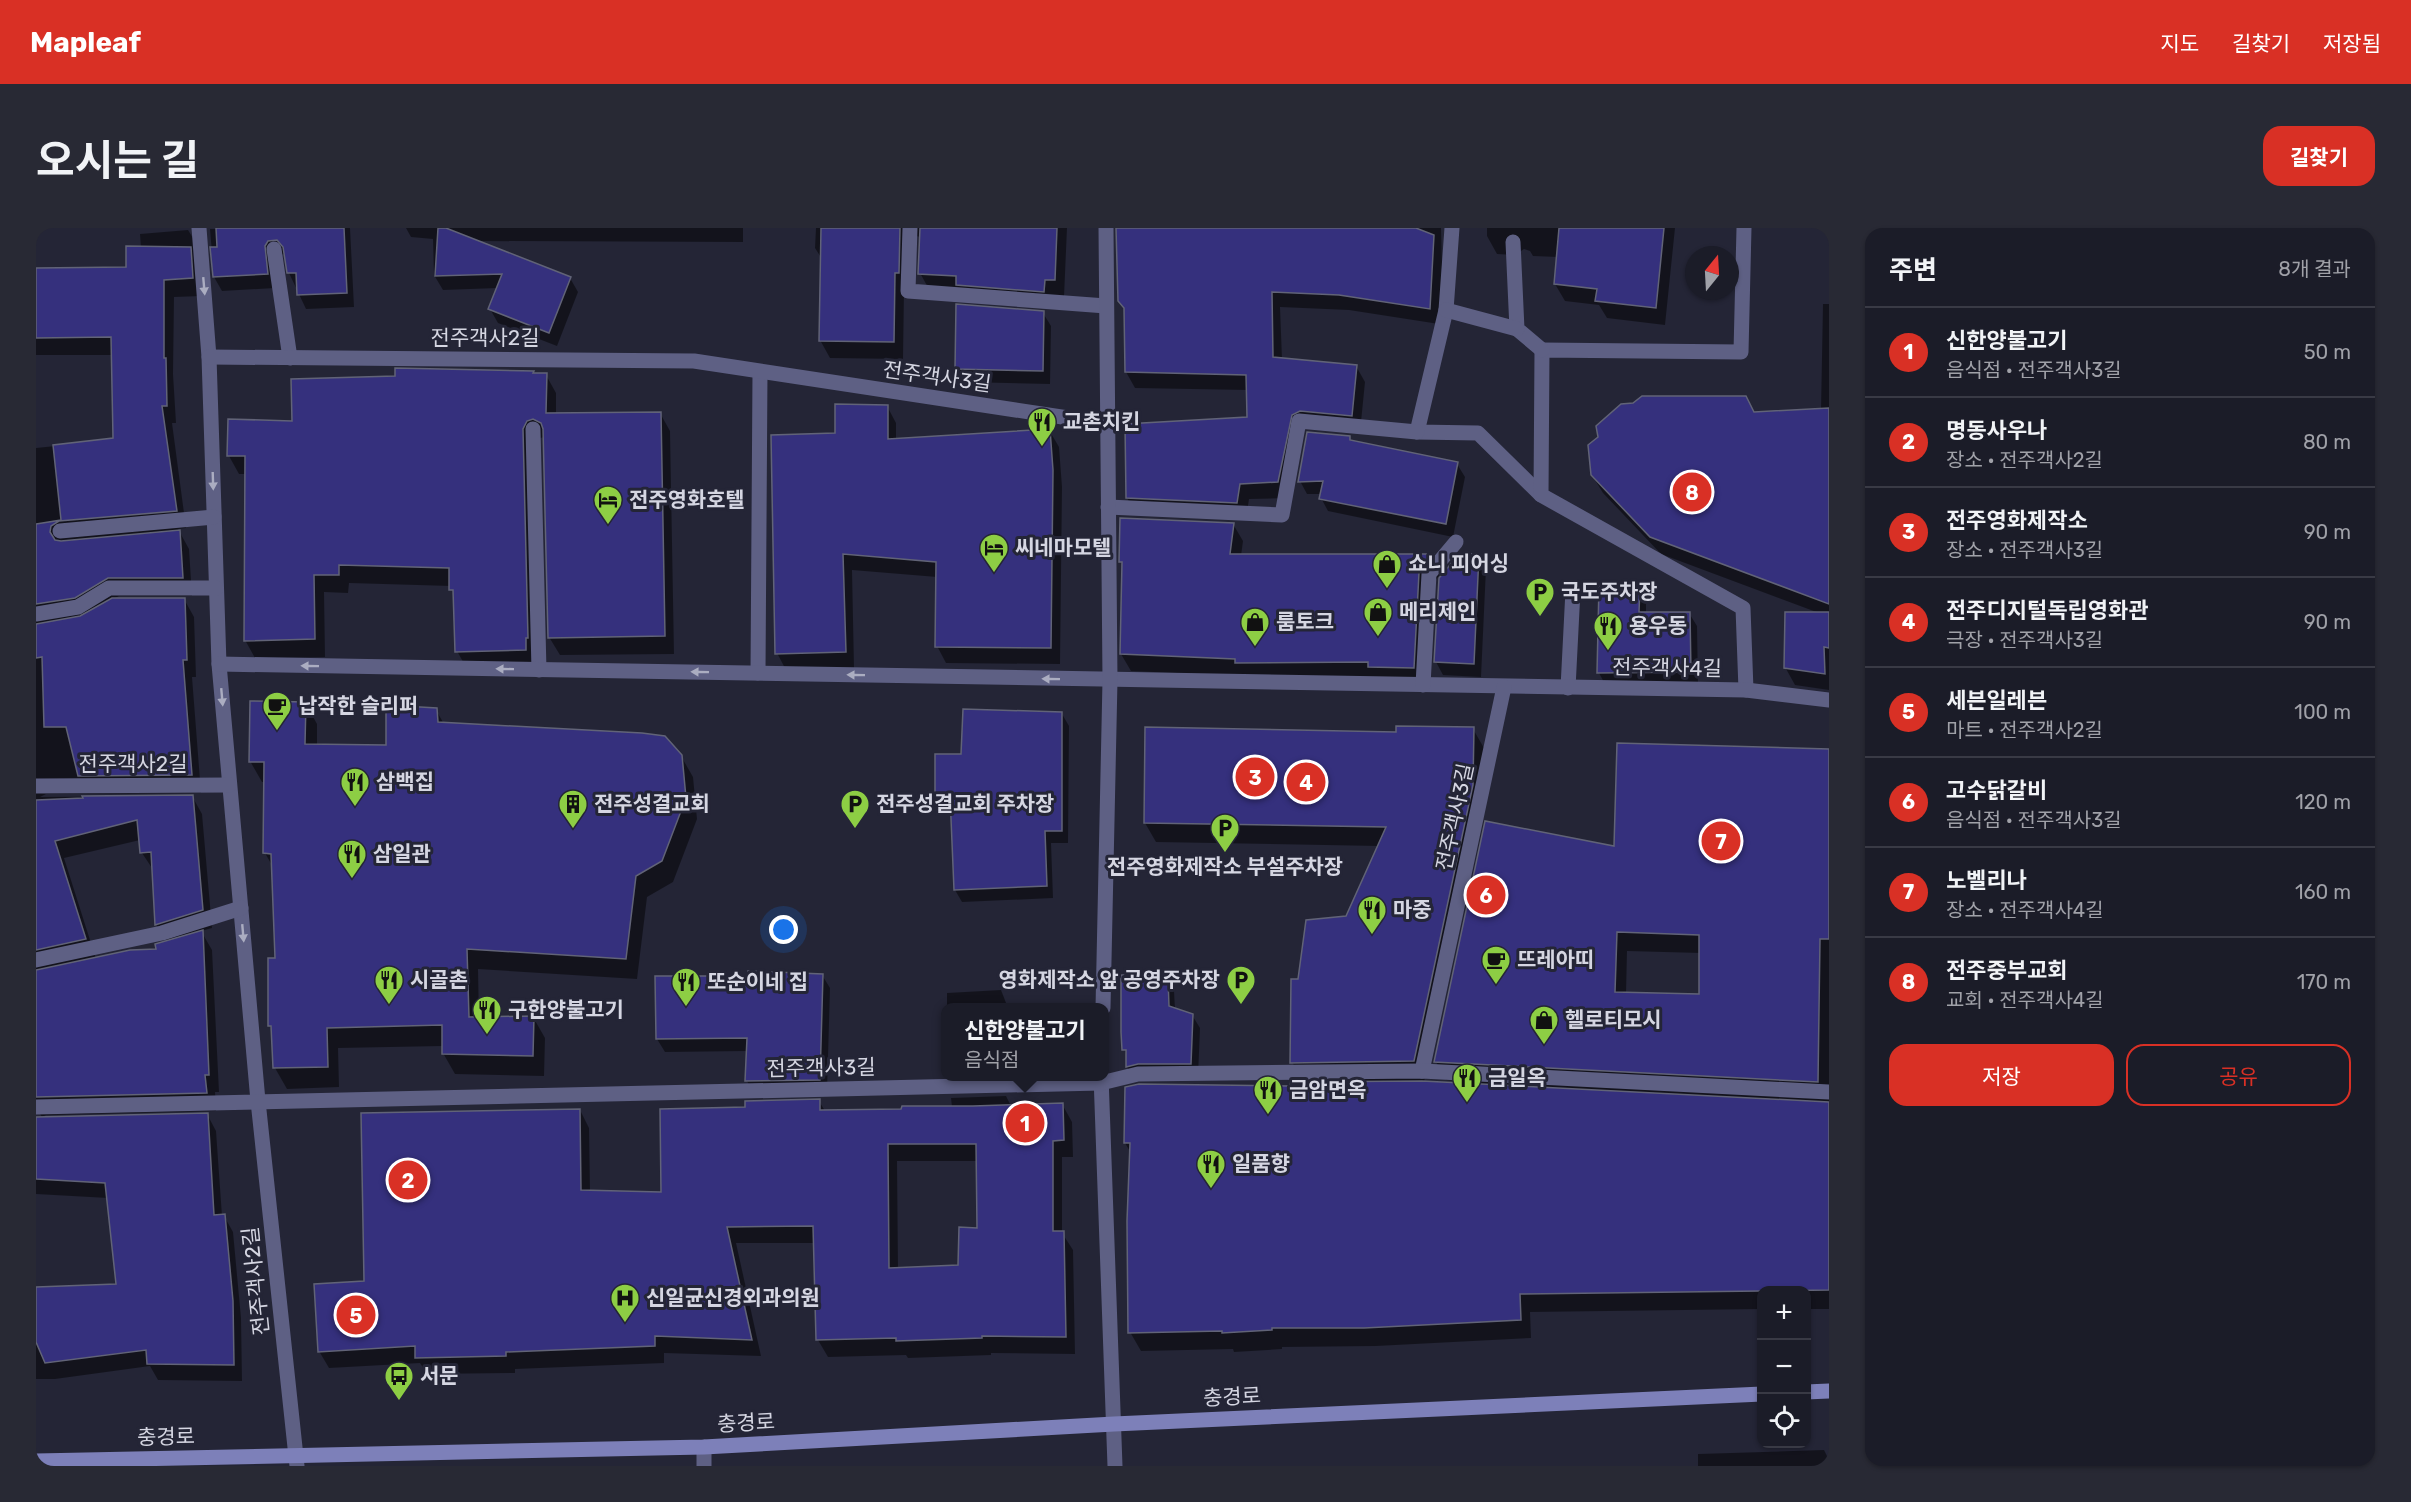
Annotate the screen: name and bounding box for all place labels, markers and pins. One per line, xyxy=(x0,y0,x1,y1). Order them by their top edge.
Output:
restaurant icon: 교촌치킨 xyxy=(1026,406,1058,448)
place label: 교촌치킨 xyxy=(1063,409,1140,434)
pin: 8 xyxy=(1672,470,1712,514)
hotel icon: 전주영화호텔 xyxy=(592,484,624,526)
place label: 전주영화호텔 xyxy=(629,487,745,512)
hotel icon: 씨네마모텔 xyxy=(978,532,1010,574)
place label: 씨네마모텔 xyxy=(1015,535,1112,560)
shop icon: 쇼니 피어싱 xyxy=(1371,548,1403,590)
place label: 쇼니 피어싱 xyxy=(1408,551,1509,576)
parking icon: 국도주차장 xyxy=(1524,576,1556,618)
place label: 국도주차장 xyxy=(1561,579,1658,604)
shop icon: 메리제인 xyxy=(1362,596,1394,638)
place label: 메리제인 xyxy=(1399,599,1476,624)
shop icon: 룸토크 xyxy=(1239,606,1271,648)
place label: 룸토크 xyxy=(1276,609,1334,634)
restaurant icon: 용우동 xyxy=(1592,610,1624,652)
place label: 용우동 xyxy=(1629,613,1687,638)
cafe icon: 납작한 슬리퍼 xyxy=(261,690,293,732)
place label: 납작한 슬리퍼 xyxy=(298,693,418,718)
pin: 3 xyxy=(1236,754,1274,800)
pin: 4 xyxy=(1286,760,1326,804)
restaurant icon: 삼백집 xyxy=(339,766,371,808)
place label: 삼백집 xyxy=(376,769,434,794)
building icon: 전주성결교회 xyxy=(557,788,589,830)
parking icon: 전주성결교회 주차장 xyxy=(839,788,871,830)
place label: 전주성결교회 xyxy=(594,791,710,816)
place label: 전주성결교회 주차장 xyxy=(876,791,1054,816)
parking icon: 전주영화제작소 부설주차장 xyxy=(1209,812,1241,854)
pin: 7 xyxy=(1702,818,1740,864)
restaurant icon: 삼일관 xyxy=(336,838,368,880)
place label: 삼일관 xyxy=(373,841,431,866)
place label: 전주영화제작소 부설주차장 xyxy=(1107,854,1343,879)
pin: 6 xyxy=(1466,872,1506,918)
restaurant icon: 마중 xyxy=(1356,894,1388,936)
place label: 마중 xyxy=(1393,897,1432,922)
cafe icon: 뜨레아띠 xyxy=(1480,944,1512,986)
place label: 뜨레아띠 xyxy=(1517,947,1594,972)
restaurant icon: 시골촌 xyxy=(373,964,405,1006)
parking icon: 영화제작소 앞 공영주차장 xyxy=(1225,964,1257,1006)
restaurant icon: 또순이네 집 xyxy=(670,966,702,1008)
place label: 시골촌 xyxy=(410,967,468,992)
place label: 영화제작소 앞 공영주차장 xyxy=(999,967,1220,992)
place label: 또순이네 집 xyxy=(707,969,808,994)
restaurant icon: 구한양불고기 xyxy=(471,994,503,1036)
place label: 구한양불고기 xyxy=(508,997,624,1022)
shop icon: 헬로티모시 xyxy=(1528,1004,1560,1046)
place label: 헬로티모시 xyxy=(1565,1007,1662,1032)
restaurant icon: 금일옥 xyxy=(1451,1062,1483,1104)
place label: 금일옥 xyxy=(1488,1065,1546,1090)
restaurant icon: 금암면옥 xyxy=(1252,1074,1284,1116)
place label: 금암면옥 xyxy=(1289,1077,1366,1102)
pin: 1 xyxy=(1006,1100,1044,1146)
restaurant icon: 일품향 xyxy=(1195,1148,1227,1190)
place label: 일품향 xyxy=(1232,1151,1290,1176)
pin: 2 xyxy=(388,1158,428,1202)
hospital icon: 신일균신경외과의원 xyxy=(609,1282,641,1324)
place label: 신일균신경외과의원 xyxy=(646,1285,820,1310)
pin: 5 xyxy=(336,1292,376,1338)
bus stop icon: 서문 xyxy=(383,1360,415,1402)
place label: 서문 xyxy=(420,1363,459,1388)

